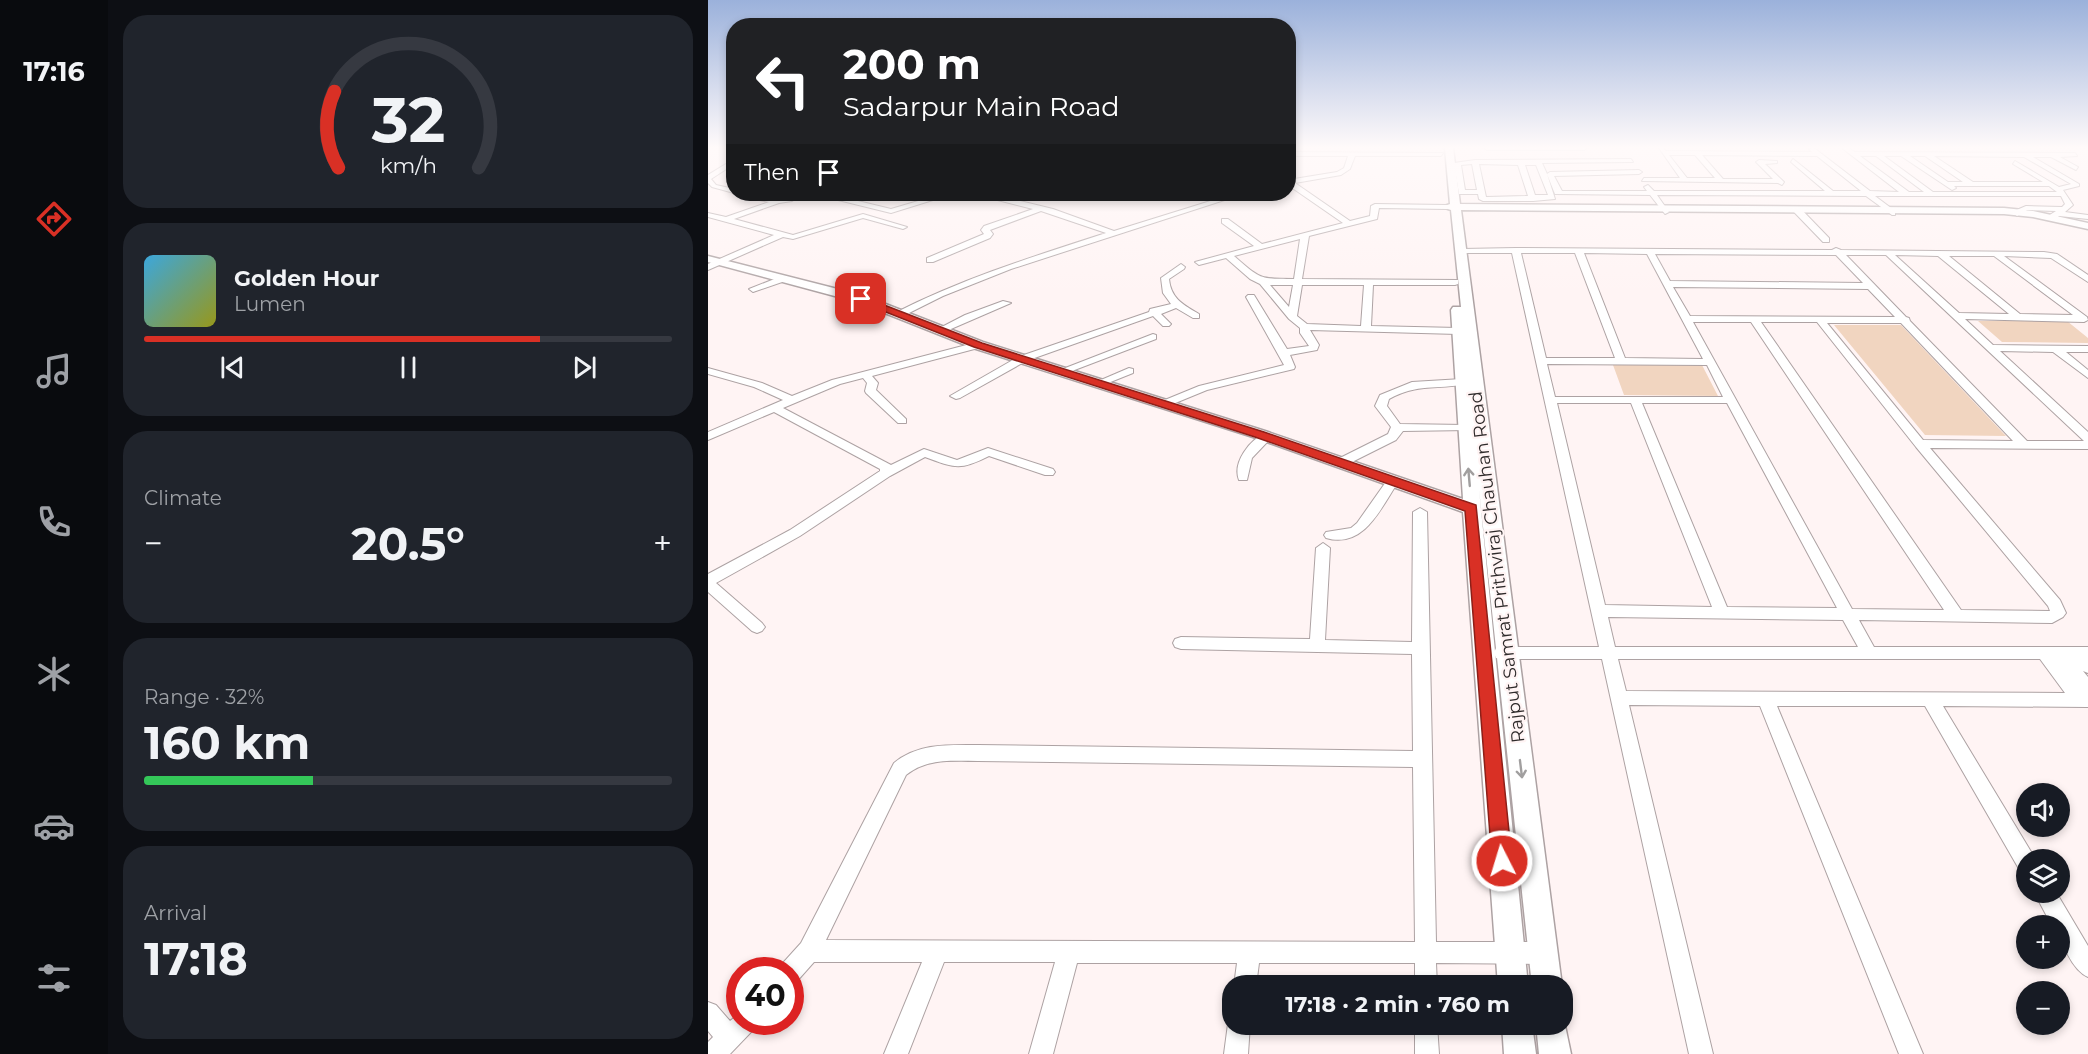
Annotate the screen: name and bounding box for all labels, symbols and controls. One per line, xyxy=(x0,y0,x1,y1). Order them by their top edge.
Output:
text: 200 m xyxy=(843,38,981,90)
icon: left xyxy=(744,42,822,120)
text: 17:16 xyxy=(23,55,85,88)
text: 32 xyxy=(370,83,445,159)
text: Sadarpur Main Road xyxy=(843,90,1120,123)
text: km/h xyxy=(379,153,437,179)
icon: arrive xyxy=(812,156,845,189)
text: Then xyxy=(744,159,800,186)
icon: directions xyxy=(33,198,75,240)
text: Golden Hour xyxy=(234,265,379,292)
pin xyxy=(835,273,886,324)
icon: arrive xyxy=(844,282,877,315)
text: Lumen xyxy=(234,292,306,316)
icon: music xyxy=(33,350,75,392)
icon: previous xyxy=(216,351,249,384)
icon: pause xyxy=(392,351,425,384)
icon: next xyxy=(568,351,601,384)
street label: Rajput Samrat Prithviraj Chauhan Road xyxy=(1465,390,1529,744)
one-way arrow xyxy=(1463,467,1474,487)
text: Climate xyxy=(144,486,222,510)
icon: phone xyxy=(33,501,75,543)
text: 20.5° xyxy=(351,516,465,571)
text: − xyxy=(144,523,163,563)
text: + xyxy=(653,523,672,563)
icon: climate xyxy=(33,653,75,695)
text: Range · 32% xyxy=(144,685,264,709)
text: 160 km xyxy=(144,715,310,770)
one-way arrow xyxy=(1515,759,1526,778)
map controls xyxy=(2016,783,2070,1035)
button: sound xyxy=(2016,783,2070,837)
icon: car xyxy=(33,805,75,847)
position arrow xyxy=(1470,829,1534,893)
button: layers xyxy=(2016,849,2070,903)
text: Arrival xyxy=(144,901,207,925)
button: + xyxy=(2016,915,2070,969)
text: 17:18 xyxy=(144,931,248,986)
icon: filters xyxy=(33,957,75,999)
speed limit sign: 40 xyxy=(726,957,804,1035)
button: − xyxy=(2016,981,2070,1035)
text: 17:18 · 2 min · 760 m xyxy=(1285,991,1510,1018)

